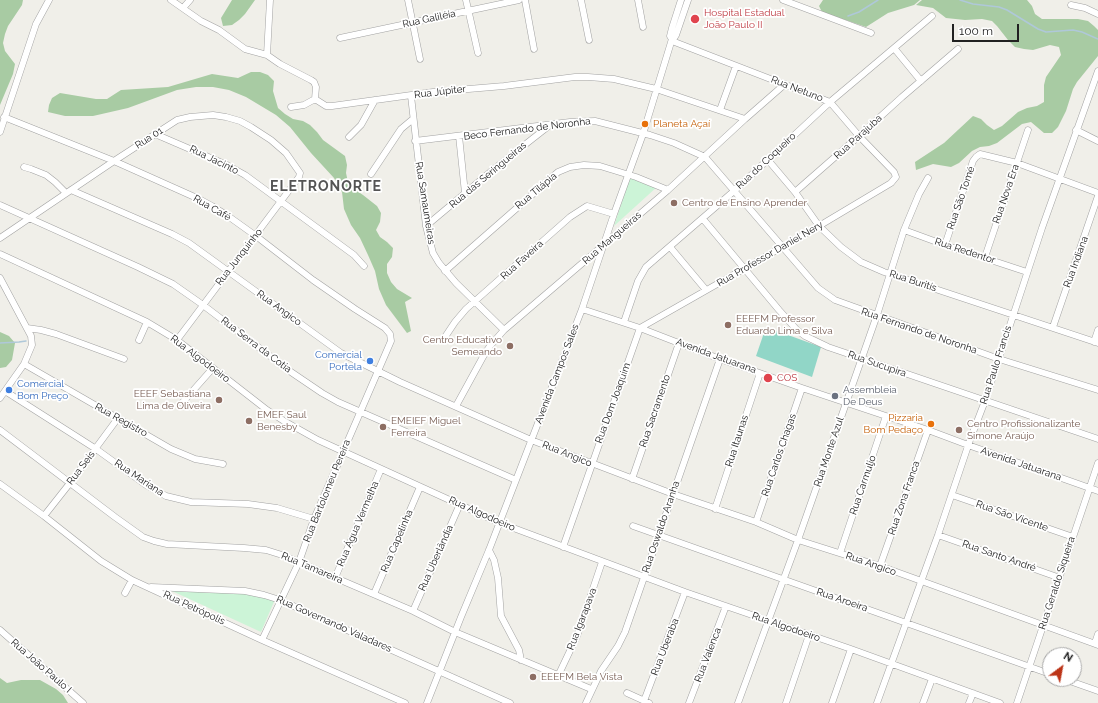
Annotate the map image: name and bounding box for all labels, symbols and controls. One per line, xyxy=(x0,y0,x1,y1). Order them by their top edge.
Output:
place label: Hospital Estadual João Paulo II xyxy=(704,7,785,30)
street label: Rua Galiléia xyxy=(401,8,457,30)
marker: Hospital Estadual João Paulo II xyxy=(689,13,701,25)
scale bar xyxy=(954,16,1021,42)
text: 100 m xyxy=(959,24,993,38)
street label: Rua Netuno xyxy=(769,74,825,104)
street label: Rua Júpiter xyxy=(413,83,467,101)
street label: Rua Parajuba xyxy=(831,112,885,162)
street label: Beco Fernando de Noronha xyxy=(463,115,591,143)
place label: Planeta Açaí xyxy=(653,118,710,130)
marker: Planeta Açaí xyxy=(640,119,650,129)
street label: Rua 01 xyxy=(133,125,165,151)
street label: Rua do Coqueiro xyxy=(734,130,798,192)
street label: Rua das Seringueiras xyxy=(447,139,529,211)
street label: Rua Jacinto xyxy=(187,143,241,177)
street label: Rua Samaumeiras xyxy=(413,161,437,245)
street label: Rua Nova Era xyxy=(990,163,1022,225)
street label: Rua São Tomé xyxy=(945,165,977,231)
street label: Rua Tilápia xyxy=(513,170,559,212)
district label: ELETRONORTE xyxy=(270,179,382,195)
street label: Rua Café xyxy=(191,192,233,224)
place label: Centro de Ensino Aprender xyxy=(682,197,807,209)
marker: Centro de Ensino Aprender xyxy=(669,198,679,208)
street label: Rua Mangueiras xyxy=(580,209,644,267)
street label: Rua Professor Daniel Nery xyxy=(715,219,825,289)
street label: Rua Junquinho xyxy=(213,226,265,288)
street label: Rua Indiana xyxy=(1061,235,1091,289)
street label: Rua Redentor xyxy=(933,236,997,266)
street label: Rua Faveira xyxy=(498,238,546,282)
street label: Rua Buritís xyxy=(888,268,938,294)
street label: Rua Angico xyxy=(254,288,304,328)
street label: Rua Fernando de Noronha xyxy=(859,305,979,357)
place label: EEEFM Professor Eduardo Lima e Silva xyxy=(736,313,833,336)
street label: Rua Serra da Cotia xyxy=(218,315,294,375)
marker: EEEFM Professor Eduardo Lima e Silva xyxy=(723,320,733,330)
street label: Avenida Campos Sales xyxy=(532,323,582,425)
street label: Rua Paulo Francis xyxy=(978,324,1014,406)
street label: Rua Algodoeiro xyxy=(168,333,232,385)
place label: Centro Educativo Semeando xyxy=(423,334,502,358)
street label: Avenida Jatuarana xyxy=(674,336,758,376)
marker: Centro Educativo Semeando xyxy=(505,341,515,351)
street label: Rua Sucupira xyxy=(846,348,908,380)
place label: Comercial Portela xyxy=(315,349,362,372)
marker: Comercial Portela xyxy=(365,356,375,366)
street label: Rua Dom Joaquim xyxy=(593,361,633,445)
marker: COS xyxy=(762,372,774,384)
place label: COS xyxy=(777,372,797,384)
street label: Rua Sacramento xyxy=(637,373,673,449)
place label: Comercial Bom Preço xyxy=(17,378,68,402)
place label: Assembleia De Deus xyxy=(843,384,897,408)
marker: Comercial Bom Preço xyxy=(4,385,14,395)
place label: EEEF Sebastiana Lima de Oliveira xyxy=(134,388,211,412)
marker: Assembleia De Deus xyxy=(830,391,840,401)
marker: EEEF Sebastiana Lima de Oliveira xyxy=(214,395,224,405)
street label: Rua Registro xyxy=(93,401,149,439)
place label: EMEF Saul Benesby xyxy=(257,409,307,432)
street label: Rua Carlos Chagas xyxy=(759,412,799,498)
place label: Pizzaria Bom Pedaço xyxy=(864,412,923,436)
street label: Rua Itaunas xyxy=(723,414,751,468)
place label: EMEIEF Miguel Ferreira xyxy=(391,415,461,438)
marker: EMEF Saul Benesby xyxy=(244,416,254,426)
street label: Rua Monte Azul xyxy=(811,416,847,488)
place label: Centro Profissionalizante Simone Araújo xyxy=(967,418,1080,442)
marker: Pizzaria Bom Pedaço xyxy=(926,419,936,429)
marker: EMEIEF Miguel Ferreira xyxy=(378,422,388,432)
marker: Centro Profissionalizante Simone Araújo xyxy=(954,425,964,435)
street label: Rua Bartolomeu Pereira xyxy=(301,438,353,544)
street label: Rua Angico xyxy=(540,439,594,469)
street label: Avenida Jatuarana xyxy=(979,445,1063,483)
street label: Rua Seis xyxy=(64,449,98,487)
street label: Rua Carmuljo xyxy=(847,454,879,516)
street label: Rua Mariana xyxy=(112,457,166,499)
street label: Rua Zona Franca xyxy=(886,459,922,537)
street label: Rua Água Vermelha xyxy=(335,479,381,569)
street label: Rua Oswaldo Aranha xyxy=(640,480,682,574)
street label: Rua Algodoeiro xyxy=(447,494,517,534)
street label: Rua São Vicente xyxy=(974,498,1050,534)
street label: Rua Capelinha xyxy=(378,508,416,574)
street label: Rua Uberlândia xyxy=(416,523,456,593)
street label: Rua Geraldo Siqueira xyxy=(1036,535,1078,631)
street label: Rua Santo André xyxy=(960,538,1038,574)
street label: Rua Tamareira xyxy=(279,550,345,586)
street label: Rua Angico xyxy=(844,550,898,578)
street label: Rua Igarapava xyxy=(565,586,599,652)
street label: Rua Aroeira xyxy=(815,586,869,614)
street label: Rua Petrópolis xyxy=(161,588,227,628)
street label: Rua Governando Valadares xyxy=(274,593,394,655)
street label: Rua Algodoeiro xyxy=(750,610,822,644)
street label: Rua Uberaba xyxy=(649,617,681,677)
street label: Rua Valenca xyxy=(692,626,724,684)
street label: Rua João Paulo I xyxy=(8,636,74,696)
north arrow xyxy=(1042,647,1082,687)
text: N xyxy=(1061,650,1075,665)
place label: EEEFM Bela Vista xyxy=(541,671,622,683)
marker: EEEFM Bela Vista xyxy=(528,672,538,682)

